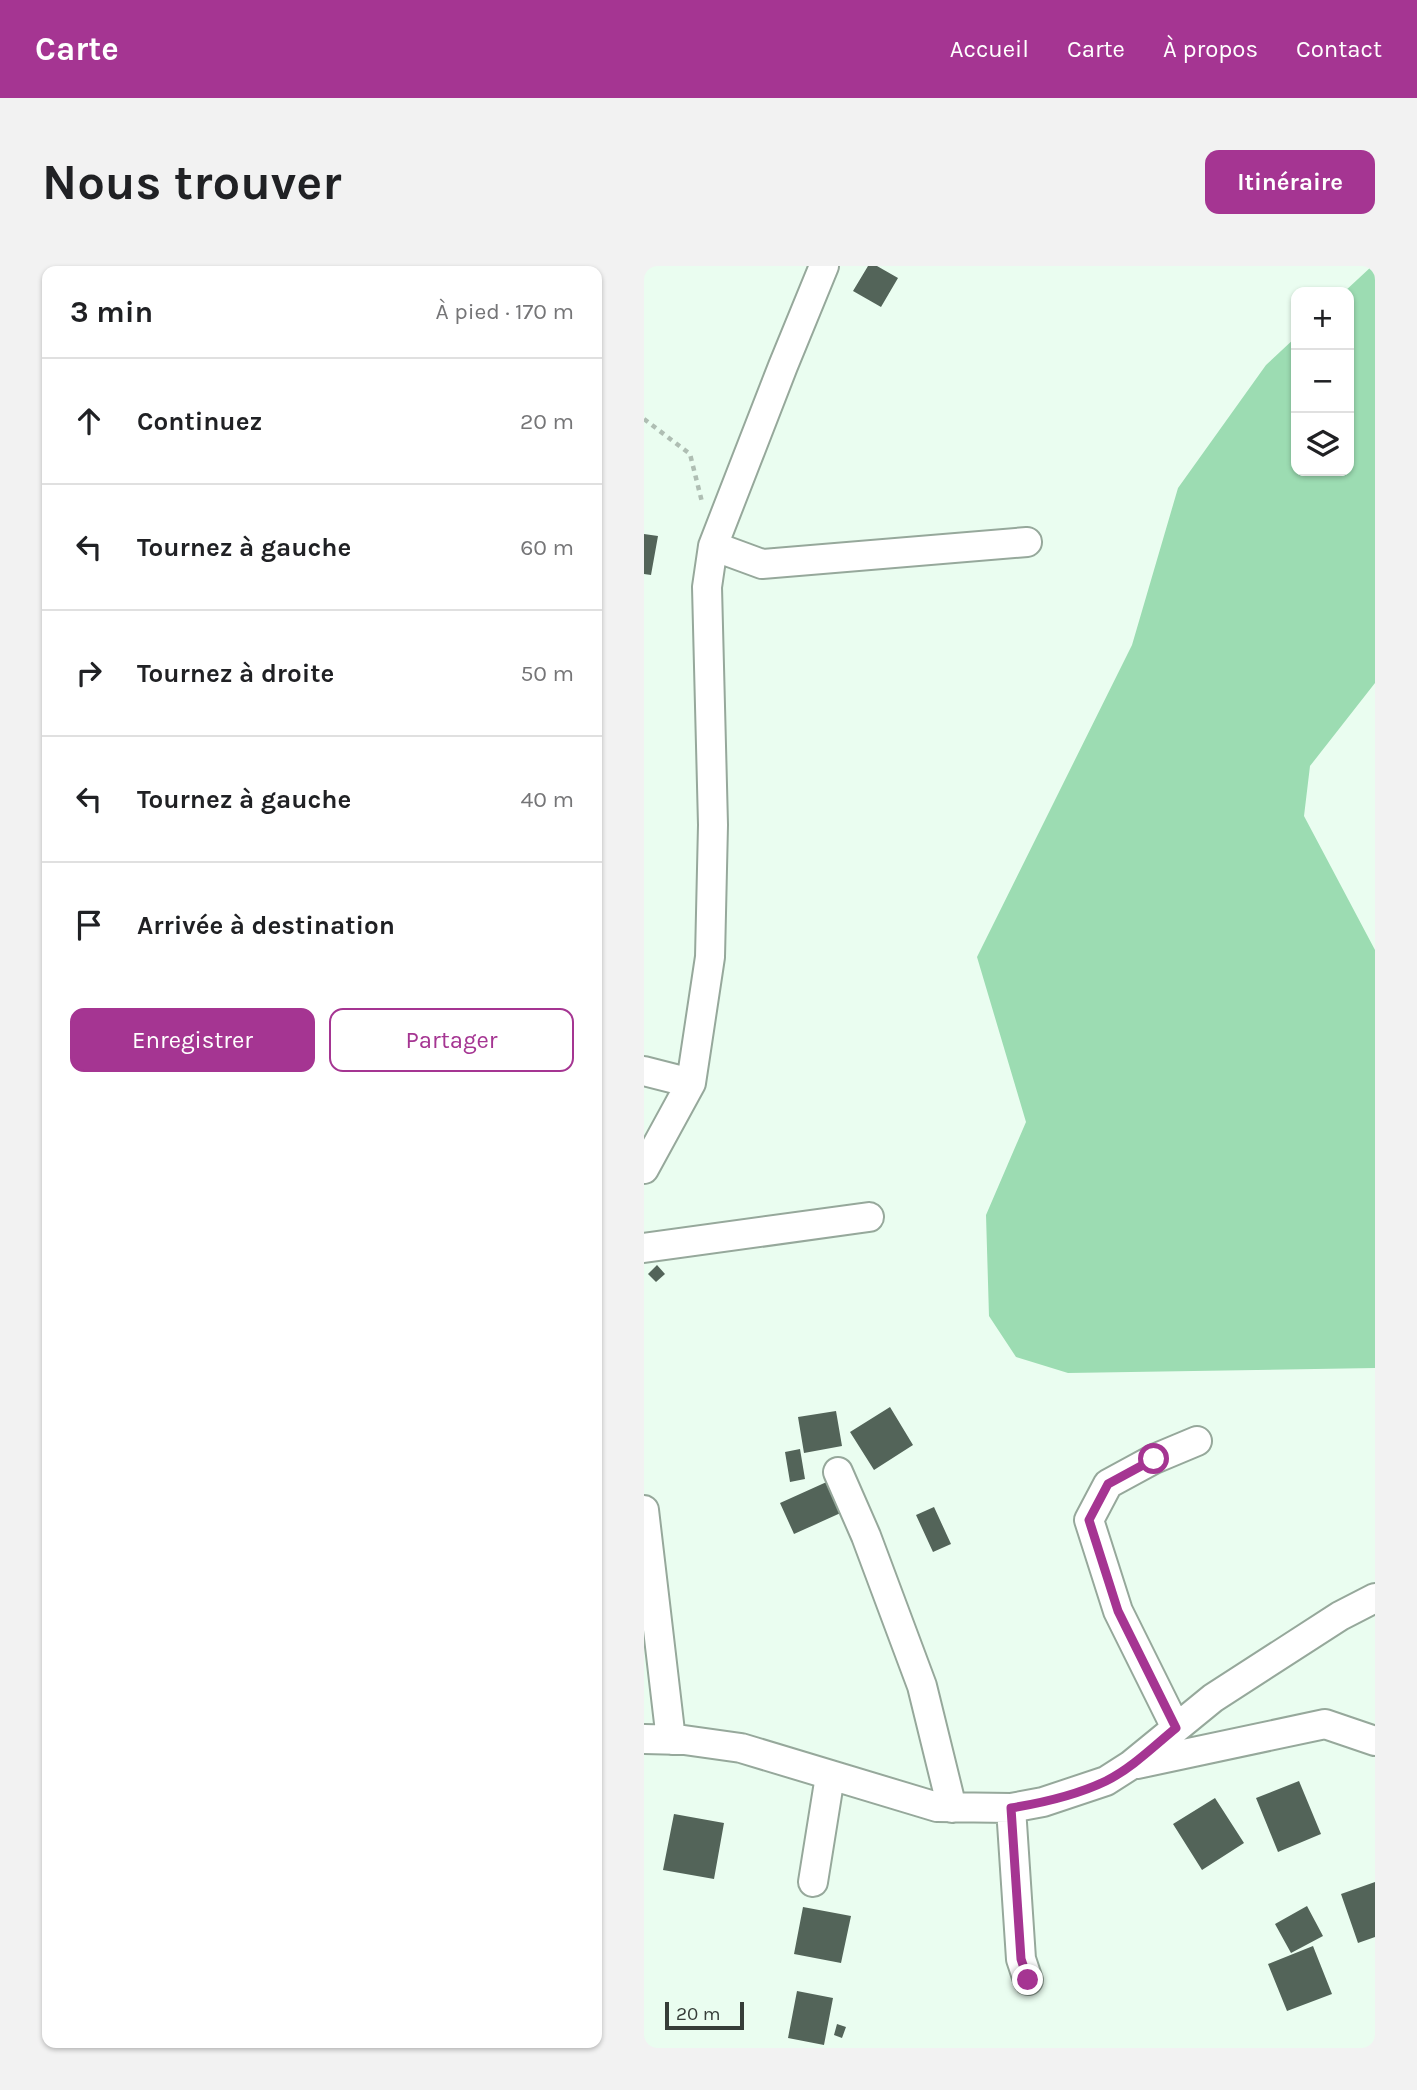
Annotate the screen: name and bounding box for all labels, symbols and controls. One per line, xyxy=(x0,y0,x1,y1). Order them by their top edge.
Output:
text: Carte xyxy=(35,30,119,68)
text: Accueil xyxy=(950,35,1029,63)
text: Carte xyxy=(1067,35,1125,63)
text: À propos xyxy=(1163,35,1258,63)
text: Contact xyxy=(1296,35,1382,63)
button: Itinéraire xyxy=(1205,150,1375,214)
text: Nous trouver xyxy=(42,154,342,211)
map controls xyxy=(1291,287,1354,476)
button: + xyxy=(1291,287,1354,350)
text: 3 min xyxy=(70,294,153,330)
text: À pied · 170 m xyxy=(436,298,574,325)
button: − xyxy=(1291,350,1354,413)
icon: ahead xyxy=(70,402,108,440)
text: Continuez xyxy=(137,406,262,437)
text: 20 m xyxy=(520,408,574,435)
button: layers xyxy=(1291,413,1354,476)
icon: left xyxy=(70,528,108,566)
text: Tournez à gauche xyxy=(137,532,351,563)
text: 60 m xyxy=(520,534,574,561)
icon: right xyxy=(70,654,108,692)
text: Tournez à droite xyxy=(137,658,334,689)
text: 50 m xyxy=(520,660,574,687)
icon: left xyxy=(70,780,108,818)
text: Tournez à gauche xyxy=(137,784,351,815)
text: 40 m xyxy=(521,786,574,813)
icon: arrive xyxy=(70,906,108,944)
text: Arrivée à destination xyxy=(137,910,395,941)
button: Enregistrer xyxy=(70,1008,315,1072)
button: Partager xyxy=(329,1008,574,1072)
route start xyxy=(1138,1443,1169,1474)
route end xyxy=(1012,1964,1043,1995)
scale bar xyxy=(665,1999,744,2031)
text: 20 m xyxy=(676,2003,721,2025)

